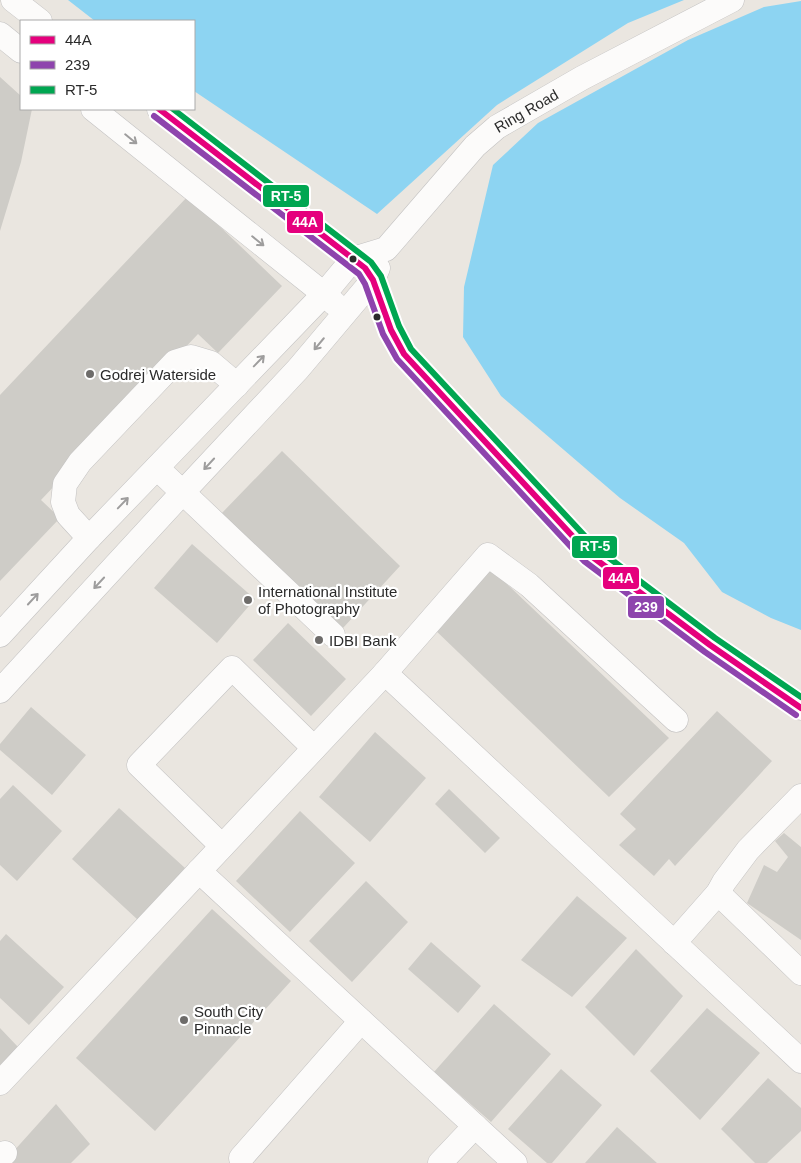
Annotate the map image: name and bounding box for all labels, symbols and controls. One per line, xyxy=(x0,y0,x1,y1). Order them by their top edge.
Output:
legend xyxy=(20,20,195,110)
text: 44A xyxy=(65,31,92,48)
text: 239 xyxy=(65,56,90,73)
text: RT-5 xyxy=(65,81,97,98)
street label: Ring Road xyxy=(491,85,561,135)
one-way arrow xyxy=(124,134,137,145)
line badge: RT-5 xyxy=(262,184,310,208)
text: RT-5 xyxy=(271,188,301,204)
line badge: 44A xyxy=(286,210,324,234)
text: 44A xyxy=(292,214,318,230)
one-way arrow xyxy=(251,235,264,246)
unlabelled marker xyxy=(348,254,358,264)
unlabelled marker xyxy=(372,312,382,322)
one-way arrow xyxy=(314,338,325,351)
one-way arrow xyxy=(253,355,266,367)
place label: Godrej Waterside xyxy=(100,366,216,383)
marker: Godrej Waterside xyxy=(84,368,96,380)
one-way arrow xyxy=(203,457,215,470)
one-way arrow xyxy=(116,498,128,510)
line badge: RT-5 xyxy=(571,535,618,559)
text: RT-5 xyxy=(580,538,610,554)
line badge: 44A xyxy=(602,566,640,590)
text: 44A xyxy=(608,570,634,586)
one-way arrow xyxy=(93,577,105,589)
place label: International Institute of Photography xyxy=(258,583,397,617)
one-way arrow xyxy=(27,593,39,606)
marker: International Institute of Photography xyxy=(242,594,254,606)
line badge: 239 xyxy=(627,595,665,619)
text: 239 xyxy=(634,599,658,615)
place label: IDBI Bank xyxy=(329,632,397,649)
marker: IDBI Bank xyxy=(313,634,325,646)
place label: South City Pinnacle xyxy=(194,1003,264,1037)
marker: South City Pinnacle xyxy=(178,1014,190,1026)

